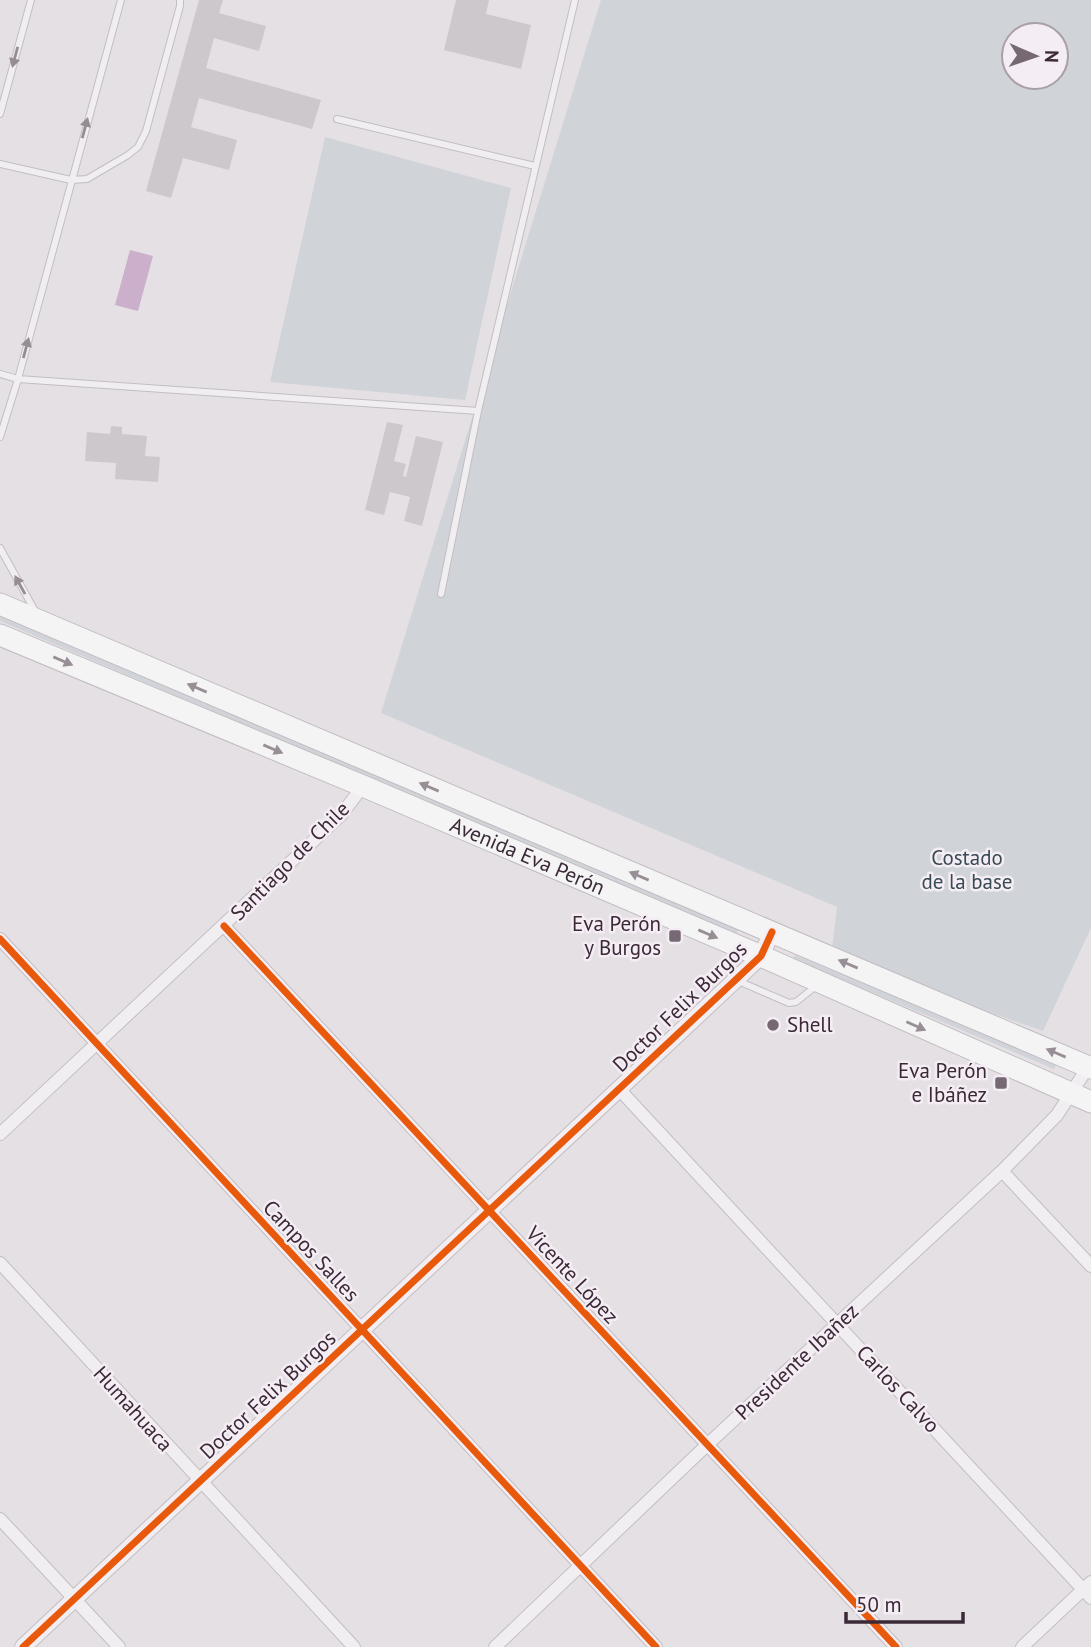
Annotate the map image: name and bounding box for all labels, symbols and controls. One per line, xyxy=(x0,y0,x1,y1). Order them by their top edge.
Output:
north arrow xyxy=(1000,21,1070,91)
one-way arrow xyxy=(9,46,20,68)
text: N xyxy=(1040,50,1064,63)
one-way arrow xyxy=(80,117,91,139)
one-way arrow xyxy=(21,337,32,359)
one-way arrow xyxy=(14,575,26,595)
one-way arrow xyxy=(53,655,73,667)
one-way arrow xyxy=(186,683,207,694)
one-way arrow xyxy=(263,743,284,754)
one-way arrow xyxy=(419,781,439,793)
street label: Santiago de Chile xyxy=(224,795,355,926)
street label: Avenida Eva Perón xyxy=(446,811,609,901)
park label: Costado de la base xyxy=(922,844,1013,895)
one-way arrow xyxy=(628,870,649,881)
place label: Eva Perón y Burgos xyxy=(572,910,661,961)
marker: Eva Perón y Burgos xyxy=(667,928,683,944)
one-way arrow xyxy=(697,928,718,939)
street label: Doctor Felix Burgos xyxy=(607,936,753,1078)
one-way arrow xyxy=(837,959,858,970)
place label: Shell xyxy=(787,1011,833,1038)
marker: Shell xyxy=(765,1017,781,1033)
one-way arrow xyxy=(906,1020,926,1032)
one-way arrow xyxy=(1046,1047,1066,1059)
place label: Eva Perón e Ibáñez xyxy=(898,1057,987,1108)
marker: Eva Perón e Ibáñez xyxy=(993,1075,1009,1091)
street label: Campos Salles xyxy=(257,1194,365,1307)
street label: Vicente López xyxy=(520,1219,624,1329)
street label: Presidente Ibañez xyxy=(729,1298,864,1426)
street label: Doctor Felix Burgos xyxy=(194,1325,341,1465)
street label: Carlos Calvo xyxy=(851,1339,946,1438)
street label: Humahuaca xyxy=(88,1360,179,1457)
scale bar xyxy=(846,1580,963,1624)
text: 50 m xyxy=(856,1591,902,1618)

